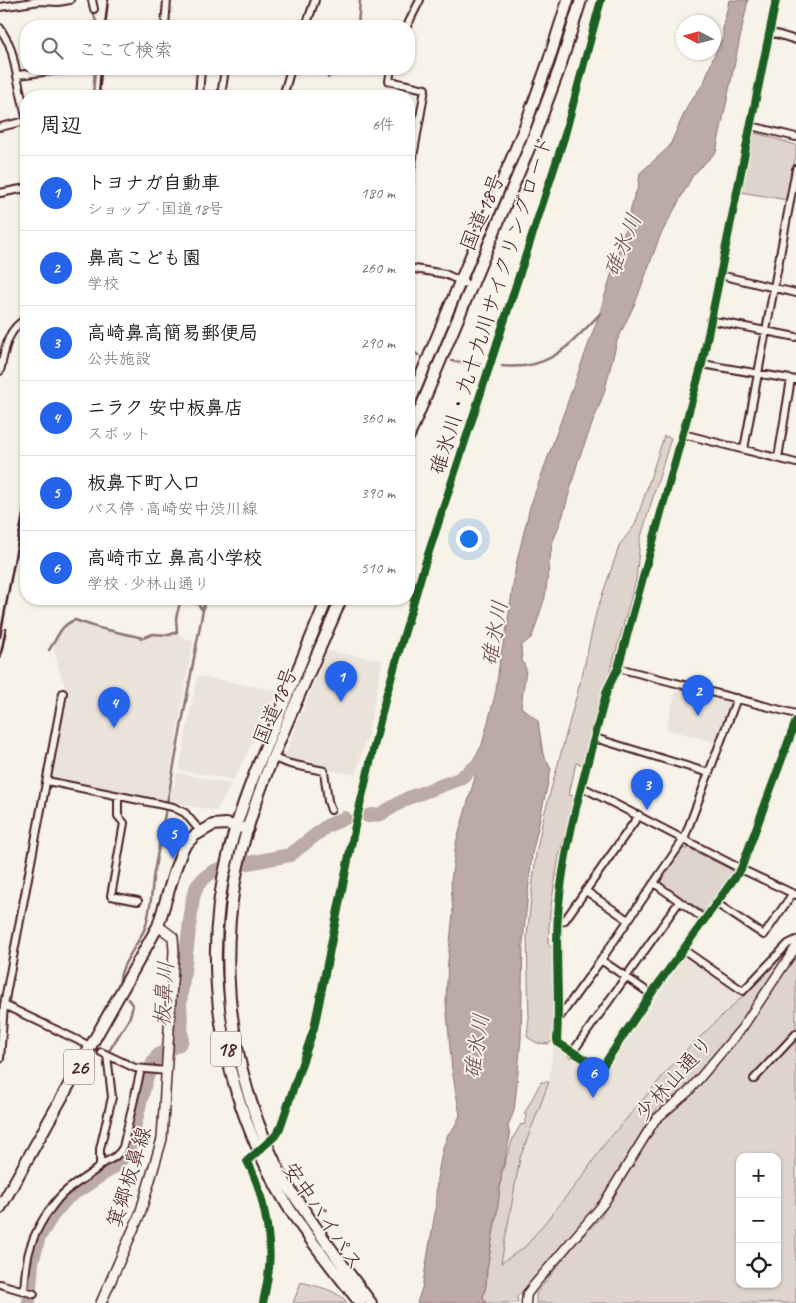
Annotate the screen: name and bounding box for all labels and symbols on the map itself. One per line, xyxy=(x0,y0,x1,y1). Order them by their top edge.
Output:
north arrow xyxy=(676,15,721,60)
street label: 碓氷川・九十九川サイクリングロード xyxy=(424,132,558,478)
street label: 国道18号 xyxy=(454,169,510,255)
water label: 碓氷川 xyxy=(598,210,648,281)
your location xyxy=(456,526,482,552)
water label: 碓氷川 xyxy=(475,598,515,668)
pin: 1 xyxy=(325,661,357,702)
street label: 国道18号 xyxy=(247,663,303,749)
pin: 2 xyxy=(682,675,714,716)
pin: 4 xyxy=(98,687,130,728)
pin: 3 xyxy=(631,769,663,810)
pin: 5 xyxy=(157,818,189,859)
water label: 板鼻川 xyxy=(148,960,180,1028)
water label: 碓氷川 xyxy=(458,1011,496,1081)
street label: 少林山通り xyxy=(629,1030,719,1126)
road number: 18 xyxy=(211,1032,241,1066)
road number: 26 xyxy=(64,1050,94,1084)
pin: 6 xyxy=(577,1057,609,1098)
street label: 箕郷板鼻線 xyxy=(101,1123,157,1231)
street label: 安中バイパス xyxy=(277,1157,369,1275)

